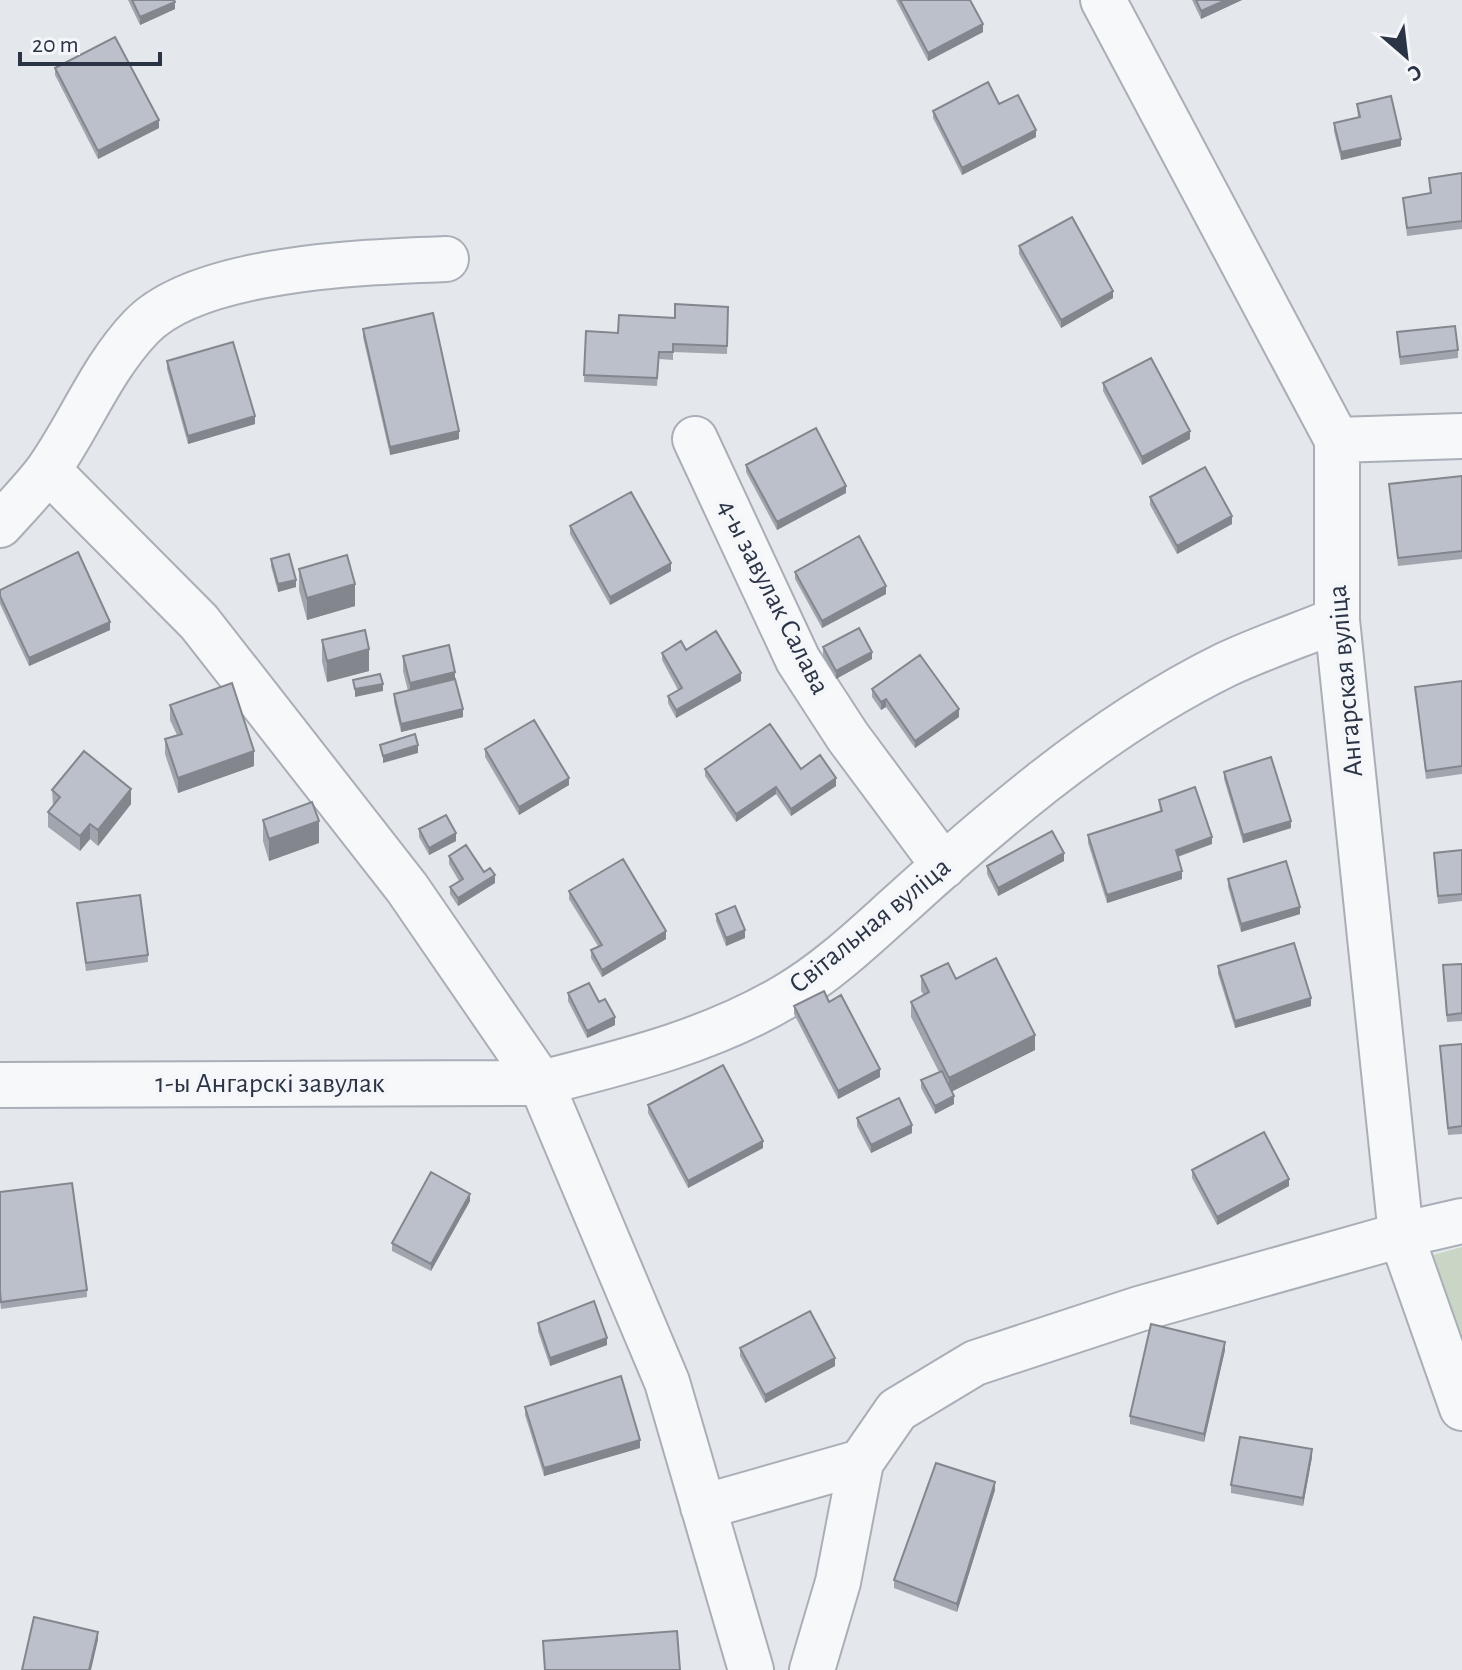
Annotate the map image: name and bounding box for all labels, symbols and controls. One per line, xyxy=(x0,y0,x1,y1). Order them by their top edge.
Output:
scale bar xyxy=(20,16,160,66)
north arrow xyxy=(1366,16,1446,96)
text: 20 m xyxy=(32,33,79,57)
text: С xyxy=(1404,60,1425,85)
street label: 4-ы завулак Салава xyxy=(712,495,834,699)
street label: Ангарская вуліца xyxy=(1324,584,1368,778)
street label: Світальная вуліца xyxy=(784,853,956,999)
street label: 1-ы Ангарскі завулак xyxy=(155,1070,385,1098)

